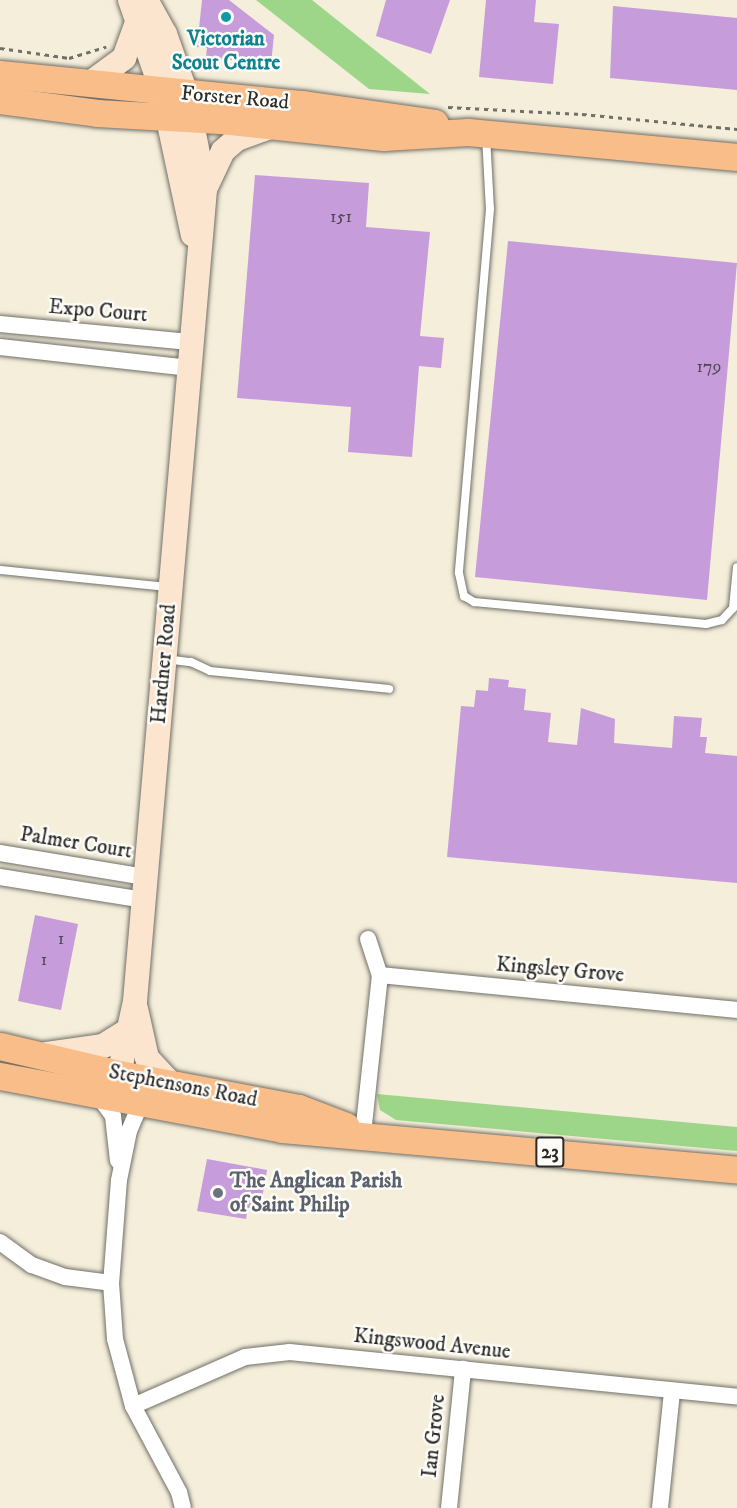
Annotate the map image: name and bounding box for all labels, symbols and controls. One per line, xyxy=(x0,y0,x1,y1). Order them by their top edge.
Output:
marker: Victorian Scout Centre xyxy=(219,10,233,24)
place label: Victorian Scout Centre xyxy=(172,26,280,76)
street label: Forster Road xyxy=(180,81,290,115)
house number: 151 xyxy=(330,206,352,228)
street label: Expo Court xyxy=(47,294,149,328)
house number: 179 xyxy=(696,356,722,378)
street label: Hardner Road xyxy=(146,603,182,725)
street label: Palmer Court xyxy=(18,822,134,864)
house number: 1 xyxy=(58,928,64,950)
house number: 1 xyxy=(41,949,47,971)
street label: Kingsley Grove xyxy=(495,952,625,988)
street label: Stephensons Road xyxy=(107,1059,259,1113)
road number: 23 xyxy=(535,1135,565,1169)
place label: The Anglican Parish of Saint Philip xyxy=(230,1168,402,1218)
marker: The Anglican Parish of Saint Philip xyxy=(211,1186,225,1200)
street label: Kingswood Avenue xyxy=(352,1323,512,1365)
street label: Ian Grove xyxy=(417,1393,451,1479)

